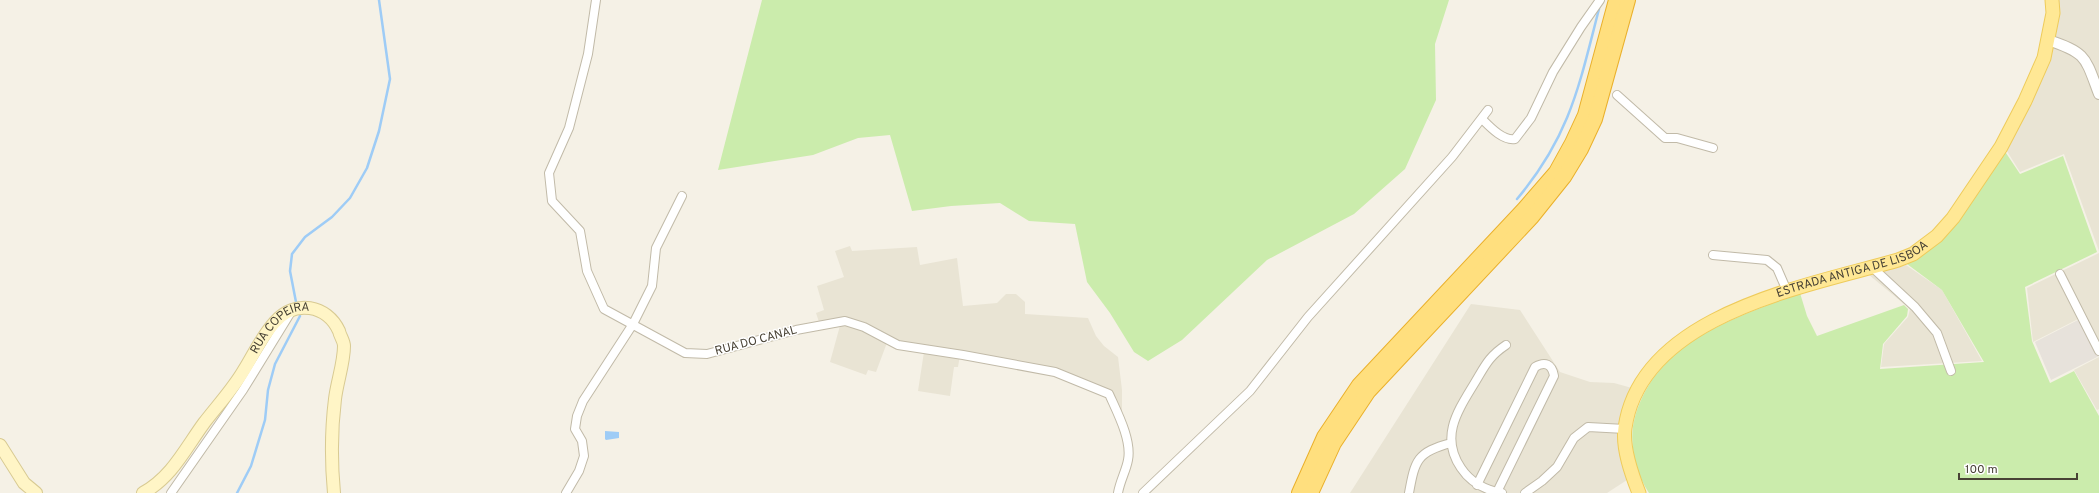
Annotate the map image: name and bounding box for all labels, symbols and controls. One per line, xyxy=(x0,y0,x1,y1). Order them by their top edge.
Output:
street label: ESTRADA ANTIGA DE LISBOA xyxy=(1774,237,1931,302)
street label: RUA COPEIRA xyxy=(247,300,310,357)
street label: RUA DO CANAL xyxy=(713,322,799,360)
scale bar xyxy=(1959,455,2077,481)
text: 100 m xyxy=(1965,462,1998,478)

